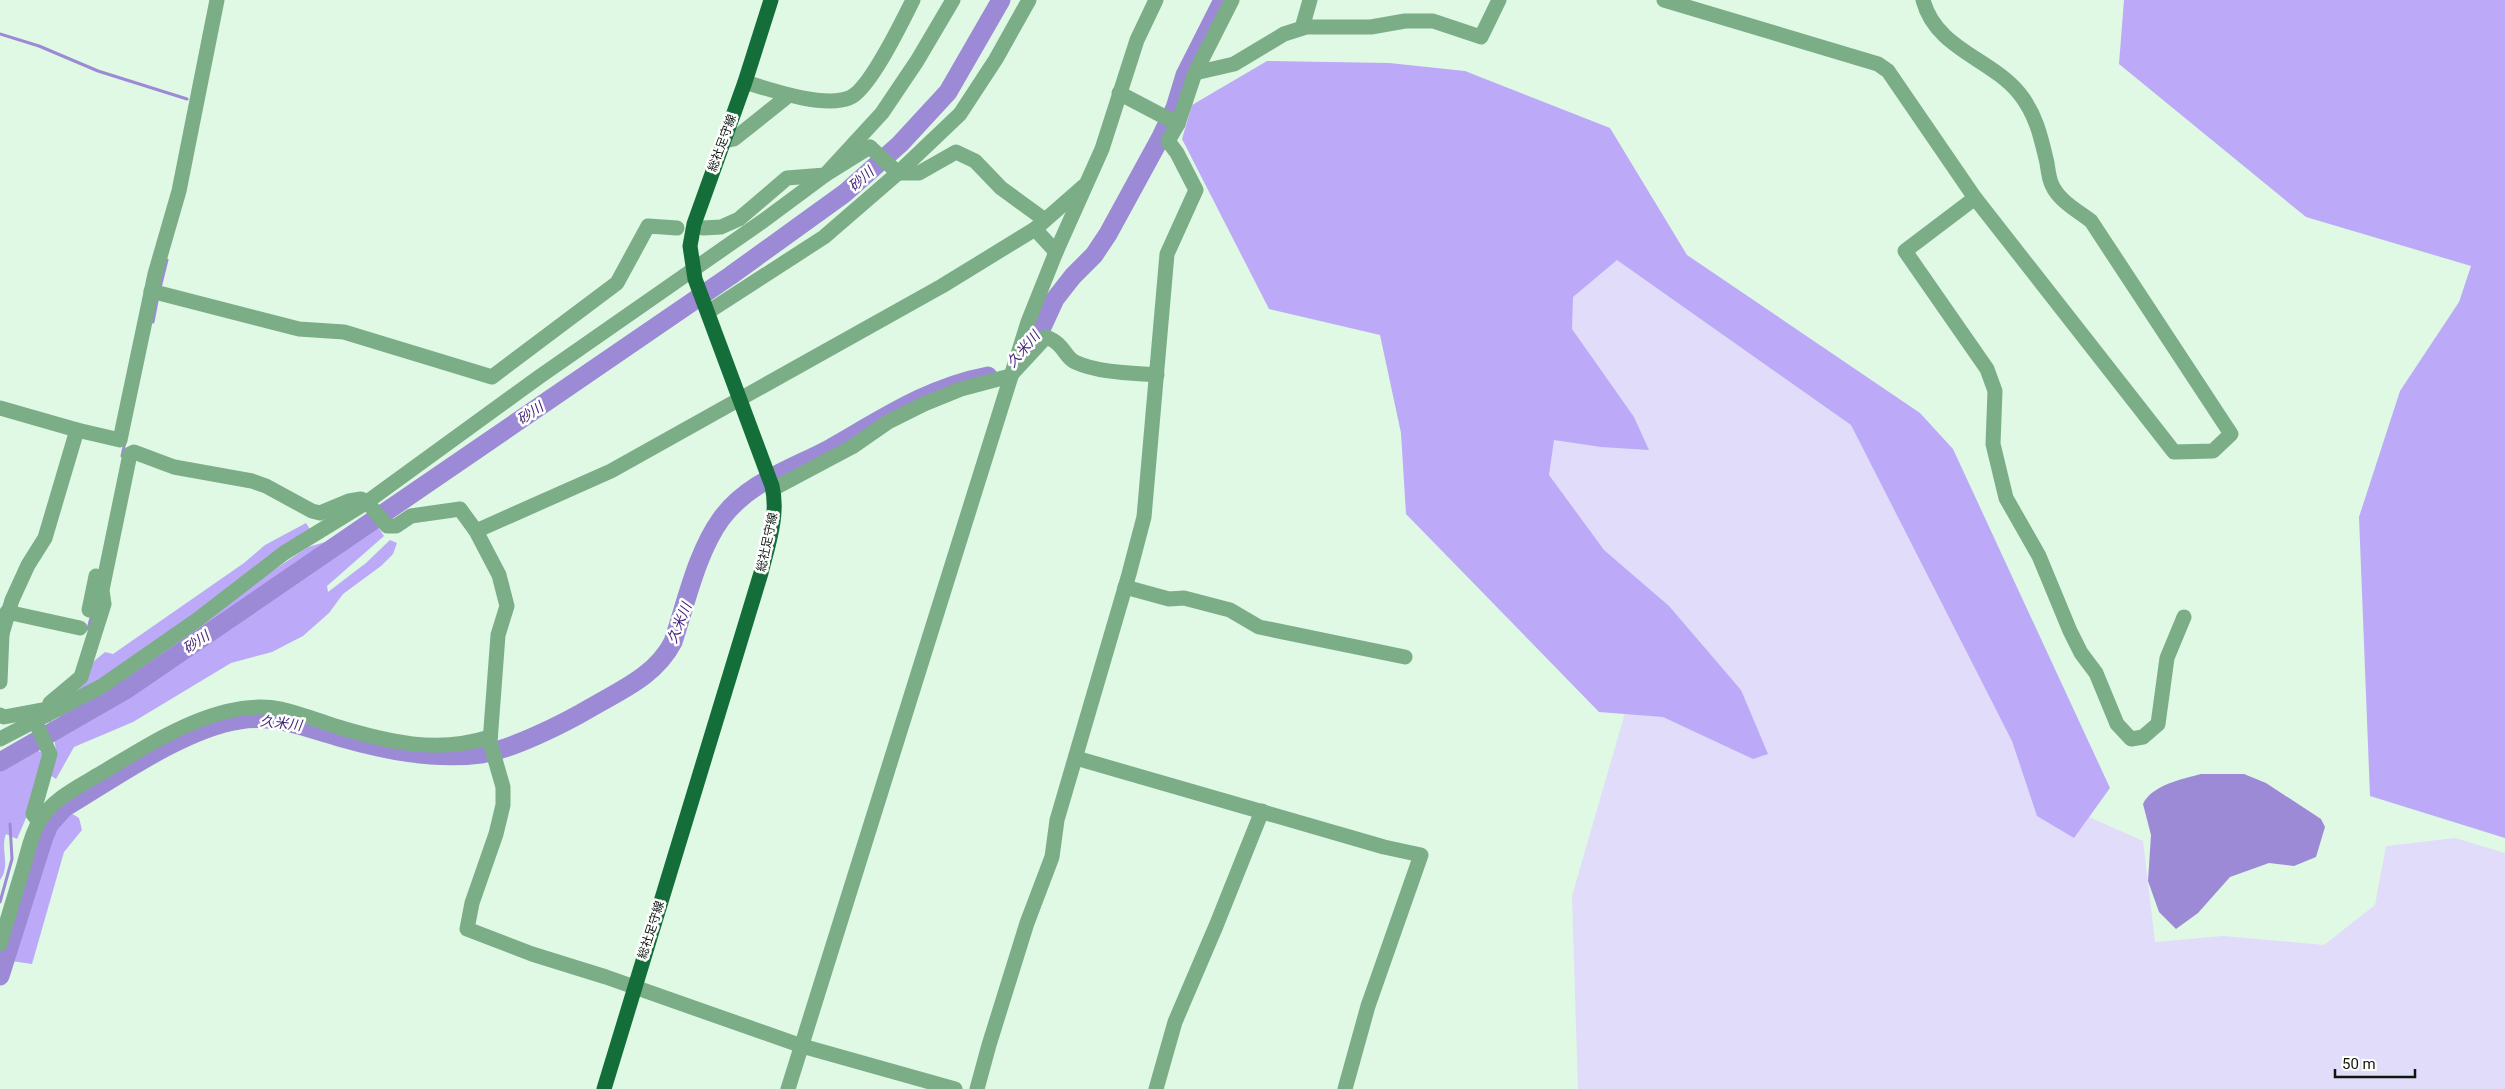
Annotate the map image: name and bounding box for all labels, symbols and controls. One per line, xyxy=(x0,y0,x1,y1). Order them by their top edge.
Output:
street label: 総社足守線 xyxy=(705,112,739,174)
water label: 砂川 xyxy=(845,162,878,194)
water label: 久米川 xyxy=(1003,326,1044,370)
water label: 砂川 xyxy=(514,397,548,427)
street label: 総社足守線 xyxy=(754,511,780,573)
water label: 久米川 xyxy=(664,599,695,645)
water label: 砂川 xyxy=(180,626,214,656)
water label: 久米川 xyxy=(259,713,305,734)
street label: 総社足守線 xyxy=(635,899,667,961)
scale bar xyxy=(2335,1046,2415,1078)
text: 50 m xyxy=(2342,1055,2376,1073)

